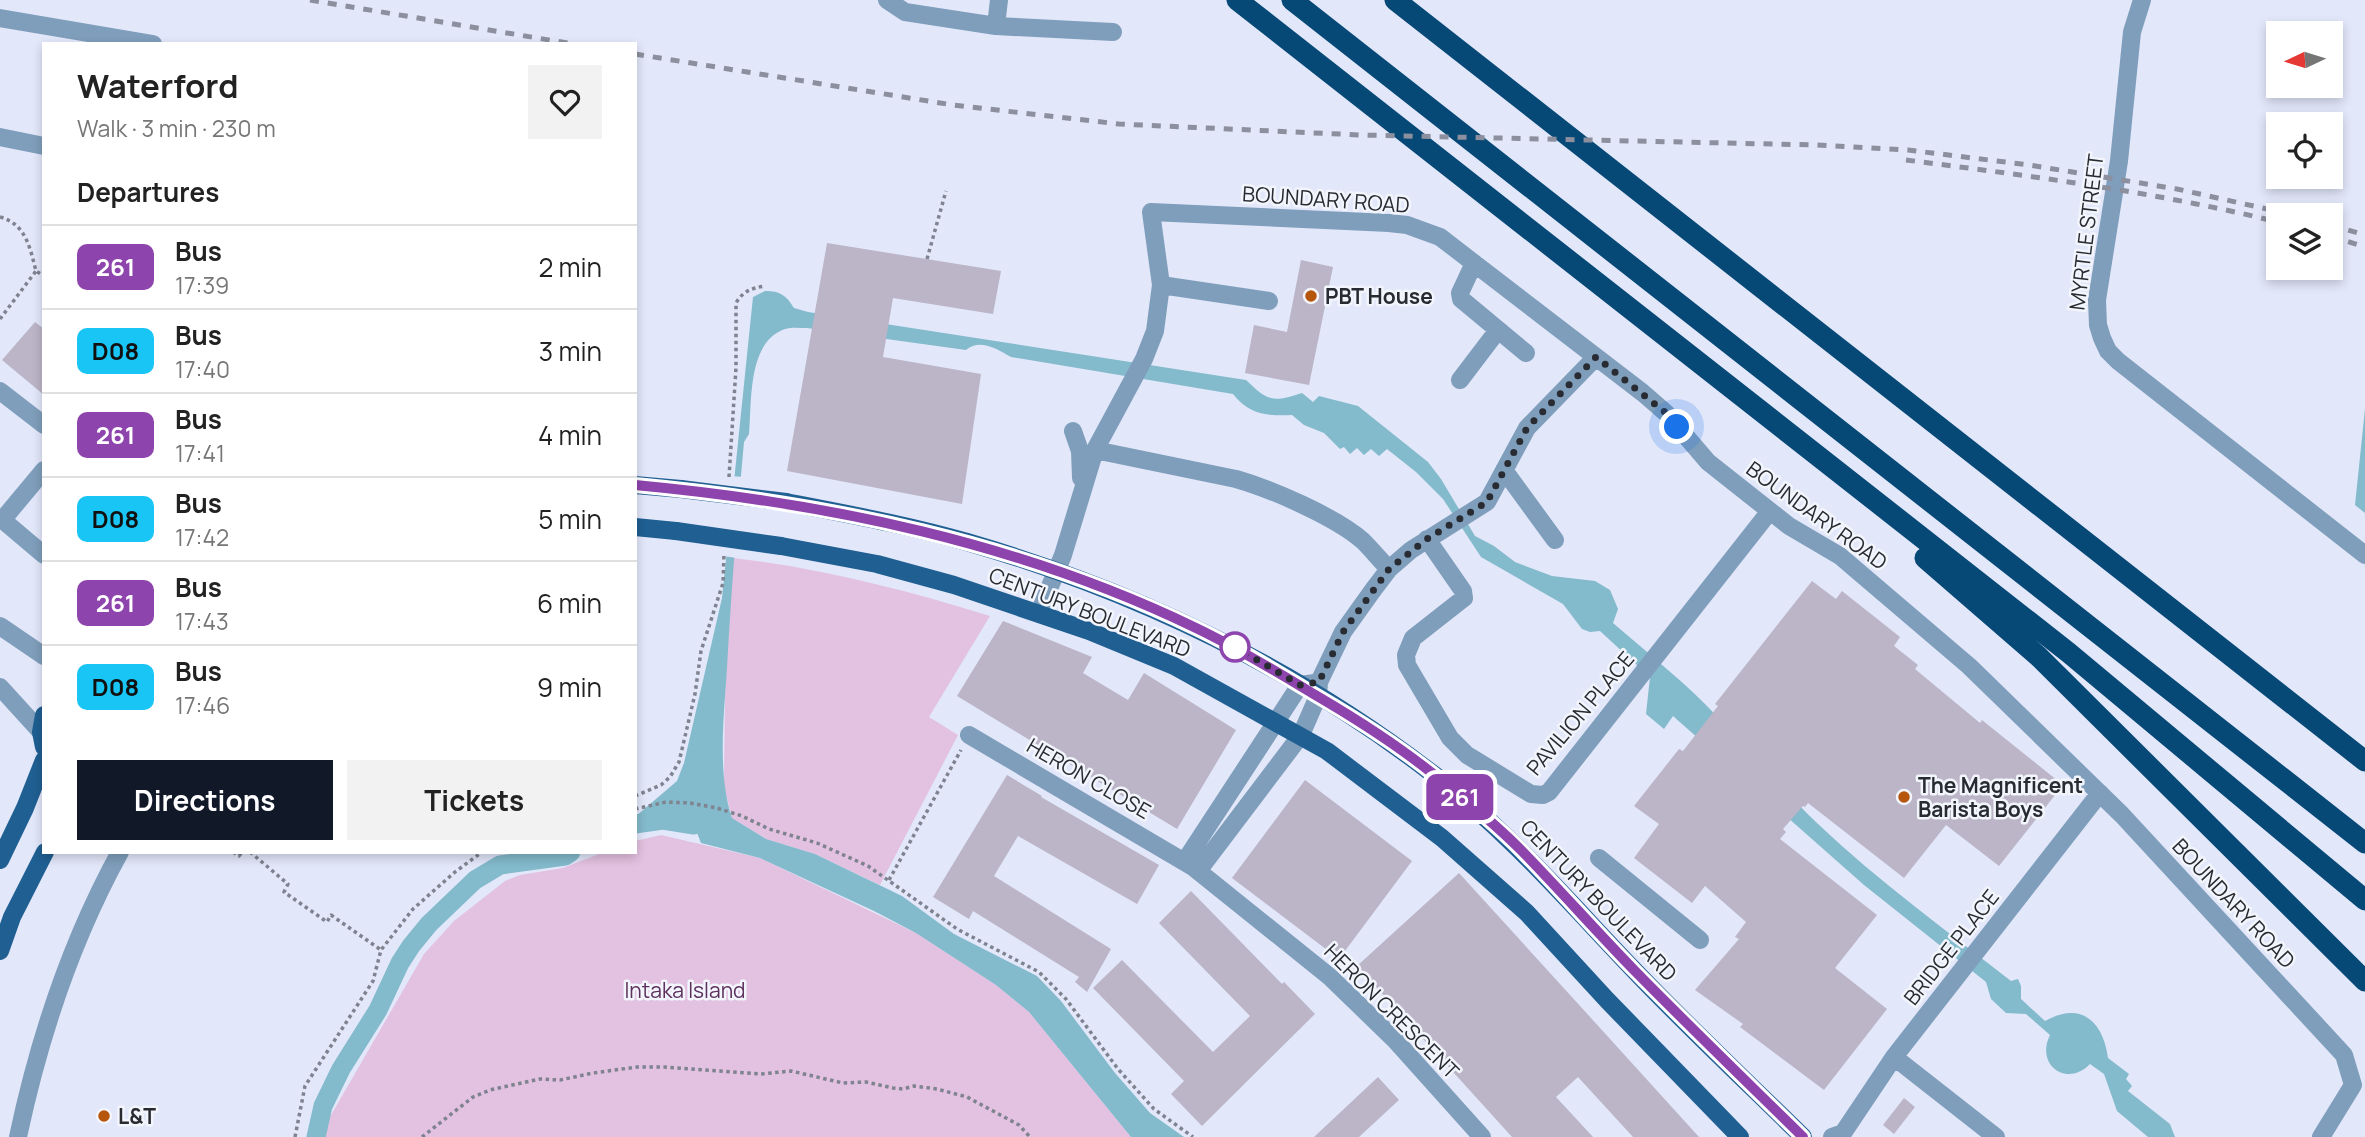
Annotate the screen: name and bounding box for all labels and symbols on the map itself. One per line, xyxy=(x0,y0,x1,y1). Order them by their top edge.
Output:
north arrow xyxy=(2266,21,2343,98)
street label: MYRTLE STREET xyxy=(2063,152,2110,312)
street label: BOUNDARY ROAD xyxy=(1241,179,1411,219)
place label: PBT House xyxy=(1325,282,1433,310)
marker: PBT House xyxy=(1303,288,1319,304)
your location xyxy=(1659,409,1694,444)
street label: BOUNDARY ROAD xyxy=(1741,454,1893,576)
street label: CENTURY BOULEVARD xyxy=(985,561,1195,663)
unlabelled marker xyxy=(1220,632,1250,662)
street label: PAVILION PLACE xyxy=(1520,645,1640,781)
street label: HERON CLOSE xyxy=(1022,731,1156,825)
place label: The Magnificent Barista Boys xyxy=(1918,771,2083,823)
line badge: 261 xyxy=(1420,774,1500,820)
marker: The Magnificent Barista Boys xyxy=(1896,789,1912,805)
street label: CENTURY BOULEVARD xyxy=(1515,813,1683,987)
street label: BOUNDARY ROAD xyxy=(2167,832,2301,974)
street label: BRIDGE PLACE xyxy=(1897,883,2005,1011)
street label: HERON CRESCENT xyxy=(1319,938,1466,1085)
park label: Intaka Island xyxy=(624,976,746,1004)
place label: L&T xyxy=(118,1102,156,1130)
marker: L&T xyxy=(96,1108,112,1124)

